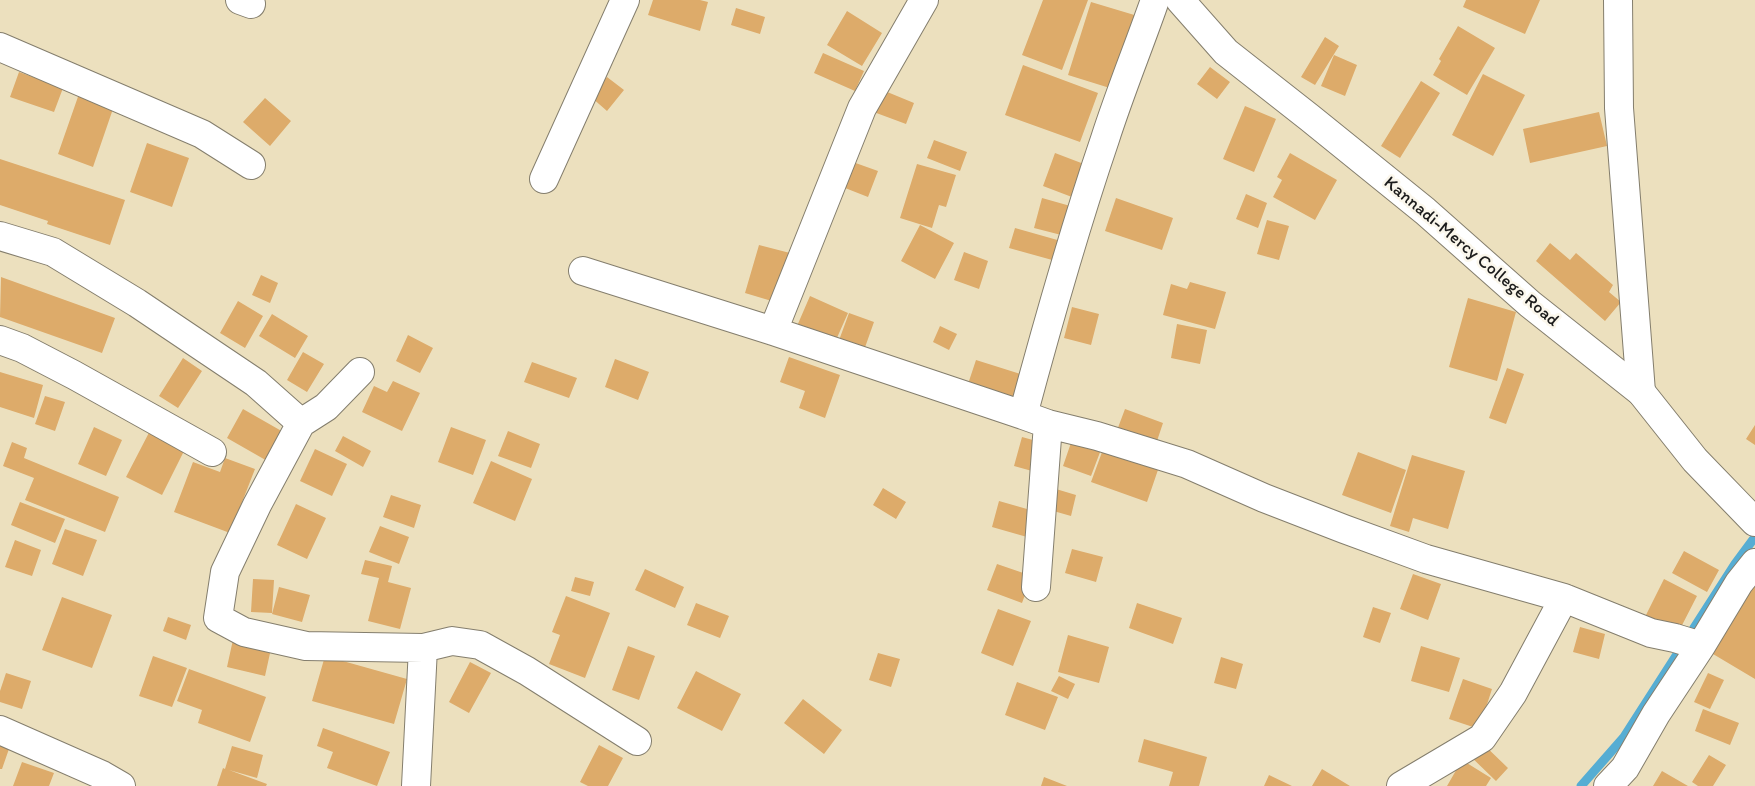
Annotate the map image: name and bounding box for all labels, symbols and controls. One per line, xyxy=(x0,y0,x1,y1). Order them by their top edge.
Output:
street label: Kannadi-Mercy College Road xyxy=(1379,172,1563,332)

